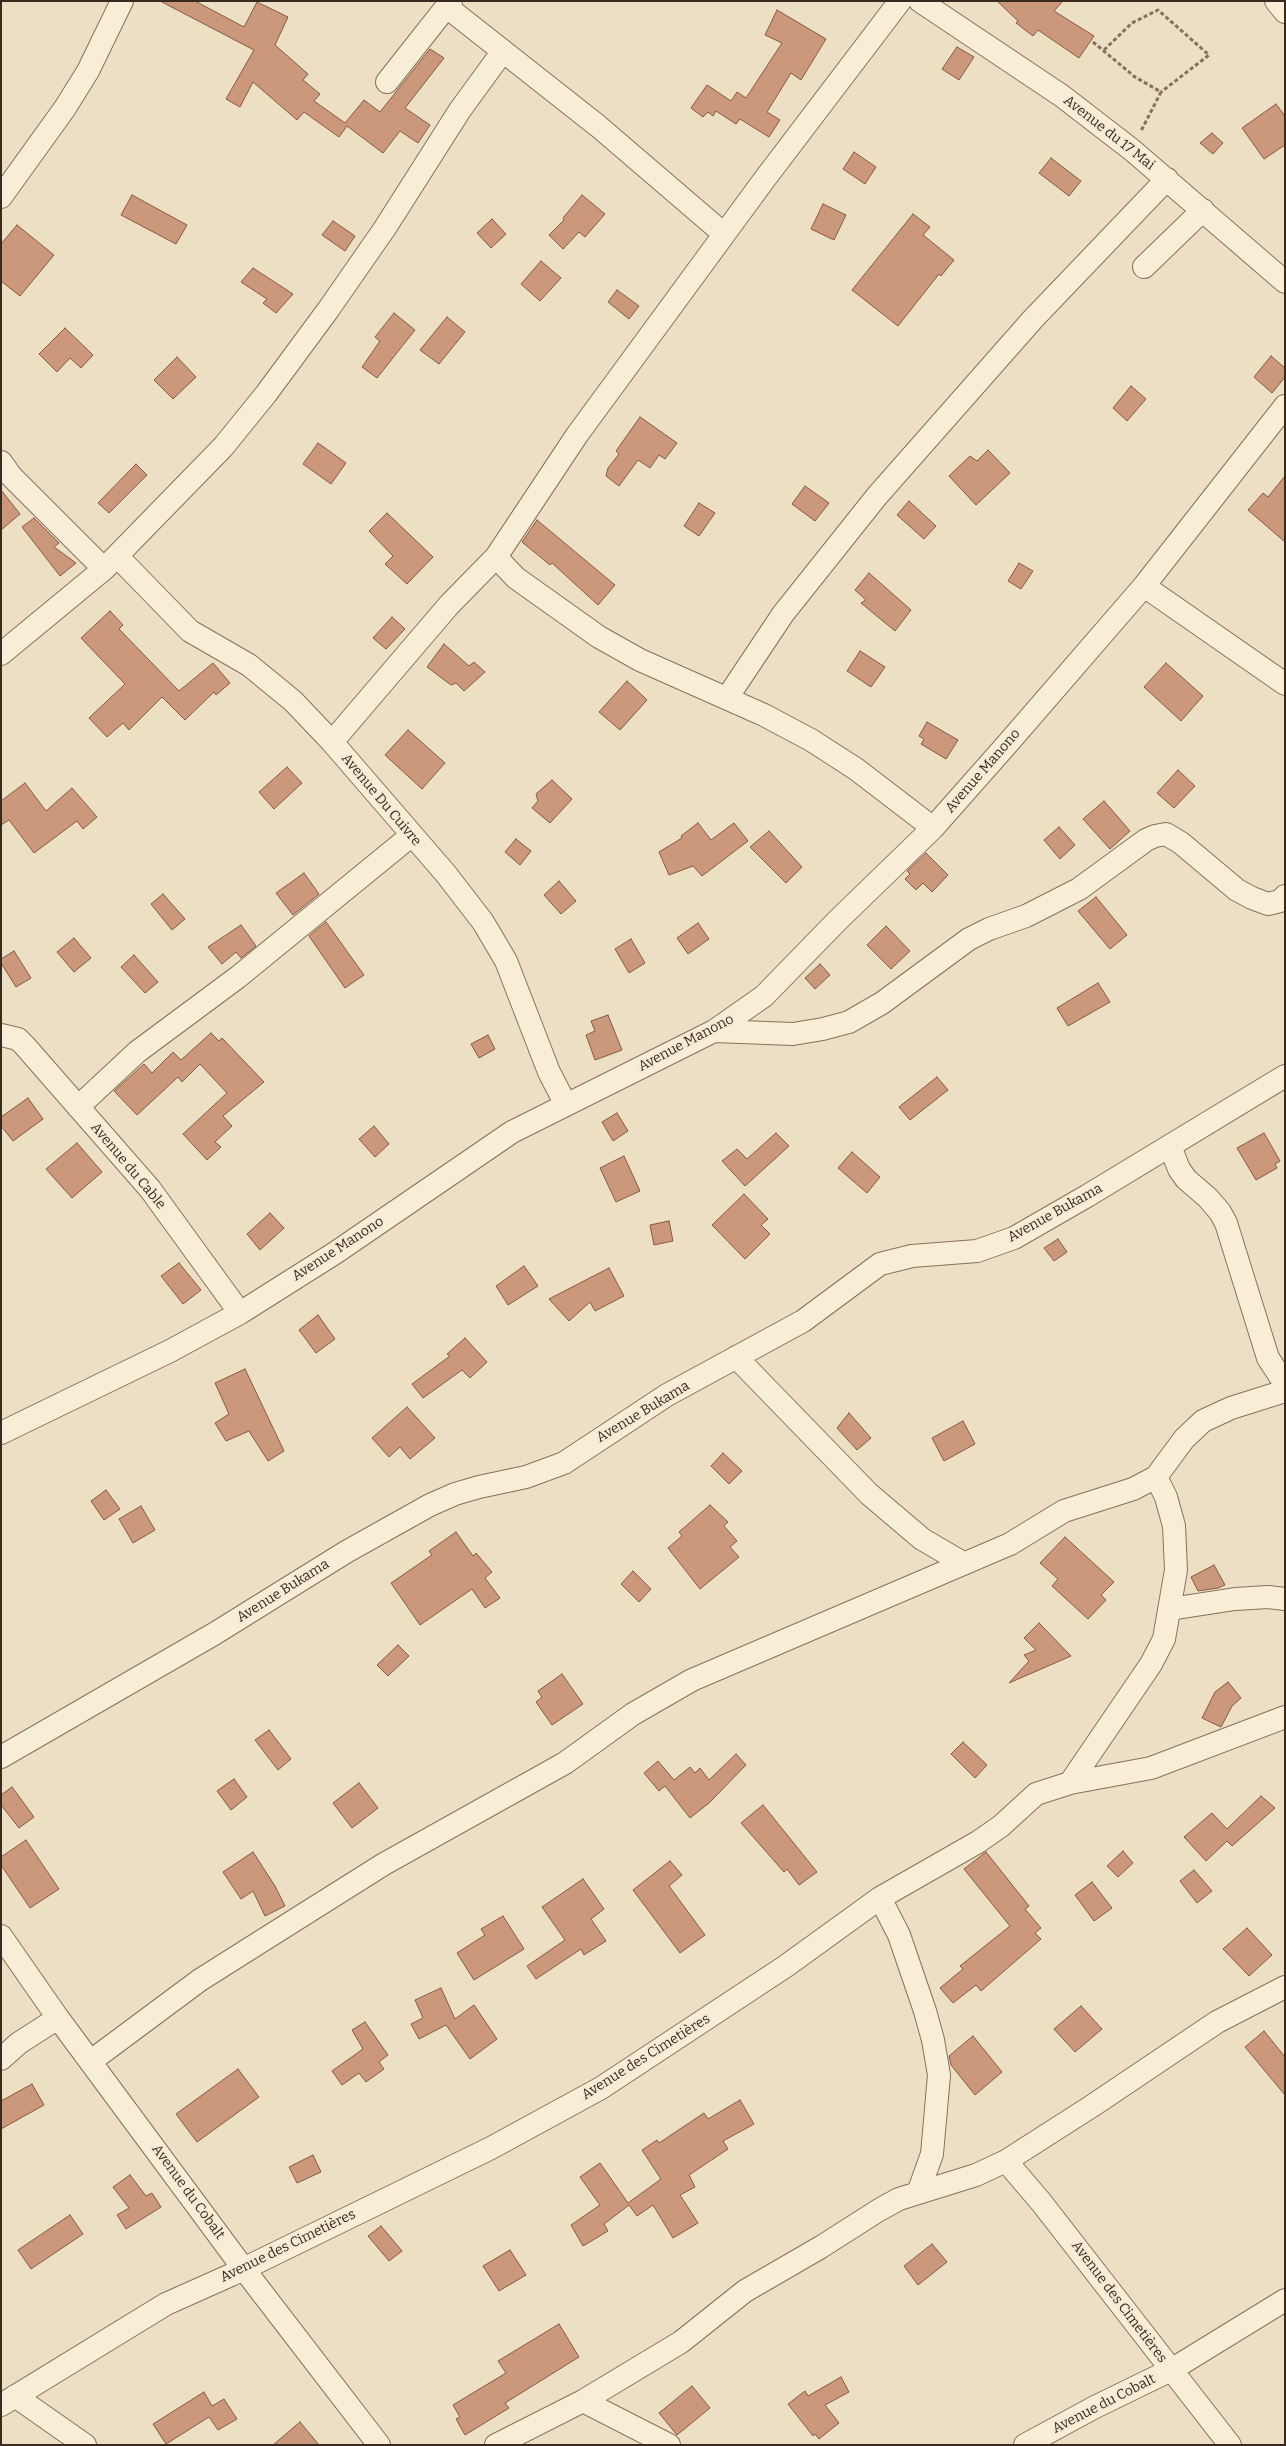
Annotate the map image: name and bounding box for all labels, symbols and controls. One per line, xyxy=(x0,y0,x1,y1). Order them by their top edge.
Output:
street label: Avenue du 17 Mai xyxy=(1060,92,1158,174)
street label: Avenue Manono xyxy=(942,726,1024,816)
street label: Avenue Du Cuivre xyxy=(337,750,425,850)
street label: Avenue Manono xyxy=(635,1011,737,1075)
street label: Avenue du Cable xyxy=(87,1119,169,1213)
street label: Avenue Bukama xyxy=(1005,1180,1105,1246)
street label: Avenue Manono xyxy=(289,1213,387,1285)
street label: Avenue Bukama xyxy=(593,1378,693,1446)
street label: Avenue Bukama xyxy=(234,1556,332,1626)
street label: Avenue des Cimetières xyxy=(579,2011,713,2103)
street label: Avenue du Cobalt xyxy=(148,2141,228,2243)
street label: Avenue des Cimetières xyxy=(218,2206,358,2286)
street label: Avenue des Cimetières xyxy=(1068,2238,1170,2366)
street label: Avenue du Cobalt xyxy=(1050,2371,1158,2437)

